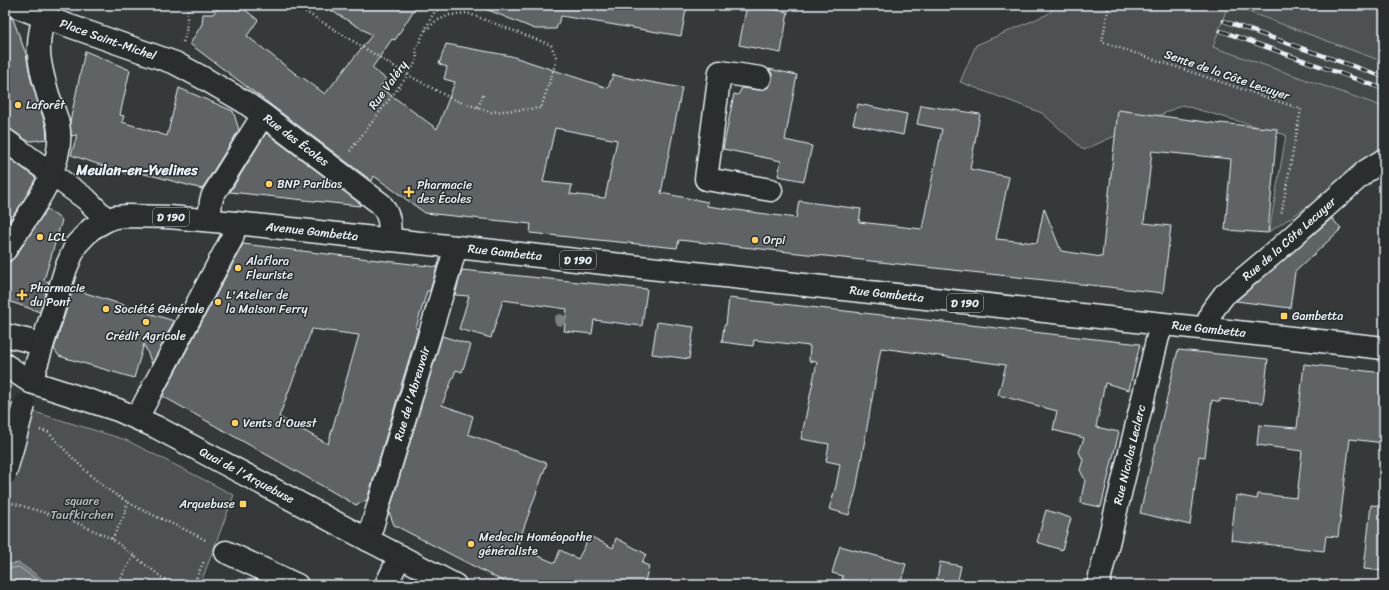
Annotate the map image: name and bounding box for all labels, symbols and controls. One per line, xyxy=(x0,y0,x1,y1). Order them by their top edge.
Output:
street label: Place Saint-Michel xyxy=(57,12,160,67)
street label: Sente de la Côte Lecuyer xyxy=(1161,43,1294,107)
street label: Rue Valéry xyxy=(362,55,414,114)
place label: Laforêt xyxy=(26,94,66,116)
marker: Laforêt xyxy=(13,100,23,110)
street label: Rue des Écoles xyxy=(259,108,334,173)
district label: Meulan-en-Yvelines xyxy=(75,158,198,183)
place label: BNP Paribas xyxy=(277,173,342,195)
place label: Pharmacie des Écoles xyxy=(417,174,472,210)
marker: BNP Paribas xyxy=(264,179,274,189)
marker: Pharmacie des Écoles xyxy=(404,187,414,197)
street label: Rue de la Côte Lecuyer xyxy=(1237,190,1342,287)
road number: D 190 xyxy=(153,208,189,226)
street label: Avenue Gambetta xyxy=(264,215,359,247)
place label: LCL xyxy=(48,226,67,248)
place label: Orpi xyxy=(763,229,786,251)
marker: LCL xyxy=(35,232,45,242)
marker: Orpi xyxy=(750,235,760,245)
street label: Rue Gambetta xyxy=(467,237,544,267)
place label: Alaflora Fleuriste xyxy=(245,250,293,286)
road number: D 190 xyxy=(560,251,596,269)
marker: Alaflora Fleuriste xyxy=(233,263,243,273)
place label: Pharmacie du Pont xyxy=(30,277,85,313)
street label: Rue Gambetta xyxy=(849,279,926,309)
place label: L'Atelier de la Maison Ferry xyxy=(226,284,308,320)
marker: Pharmacie du Pont xyxy=(17,290,27,300)
road number: D 190 xyxy=(947,294,983,312)
marker: L'Atelier de la Maison Ferry xyxy=(213,297,223,307)
place label: Société Générale xyxy=(114,298,205,320)
marker: Société Générale xyxy=(101,304,111,314)
place label: Gambetta xyxy=(1292,305,1343,327)
marker: Gambetta xyxy=(1279,311,1289,321)
street label: Rue Gambetta xyxy=(1171,314,1248,344)
marker: Crédit Agricole xyxy=(141,317,151,327)
place label: Crédit Agricole xyxy=(106,325,186,347)
street label: Rue de l'Abreuvoir xyxy=(387,342,437,443)
street label: Rue Nicolas Leclerc xyxy=(1107,402,1152,507)
place label: Vents d'Ouest xyxy=(243,412,318,434)
marker: Vents d'Ouest xyxy=(230,418,240,428)
street label: Quai de l'Arquebuse xyxy=(197,444,297,506)
park label: square Taufkirchen xyxy=(51,490,114,526)
place label: Arquebuse xyxy=(179,497,235,511)
marker: Arquebuse xyxy=(238,499,248,509)
place label: Medecin Homéopathe généraliste xyxy=(478,526,592,562)
marker: Medecin Homéopathe généraliste xyxy=(466,539,476,549)

